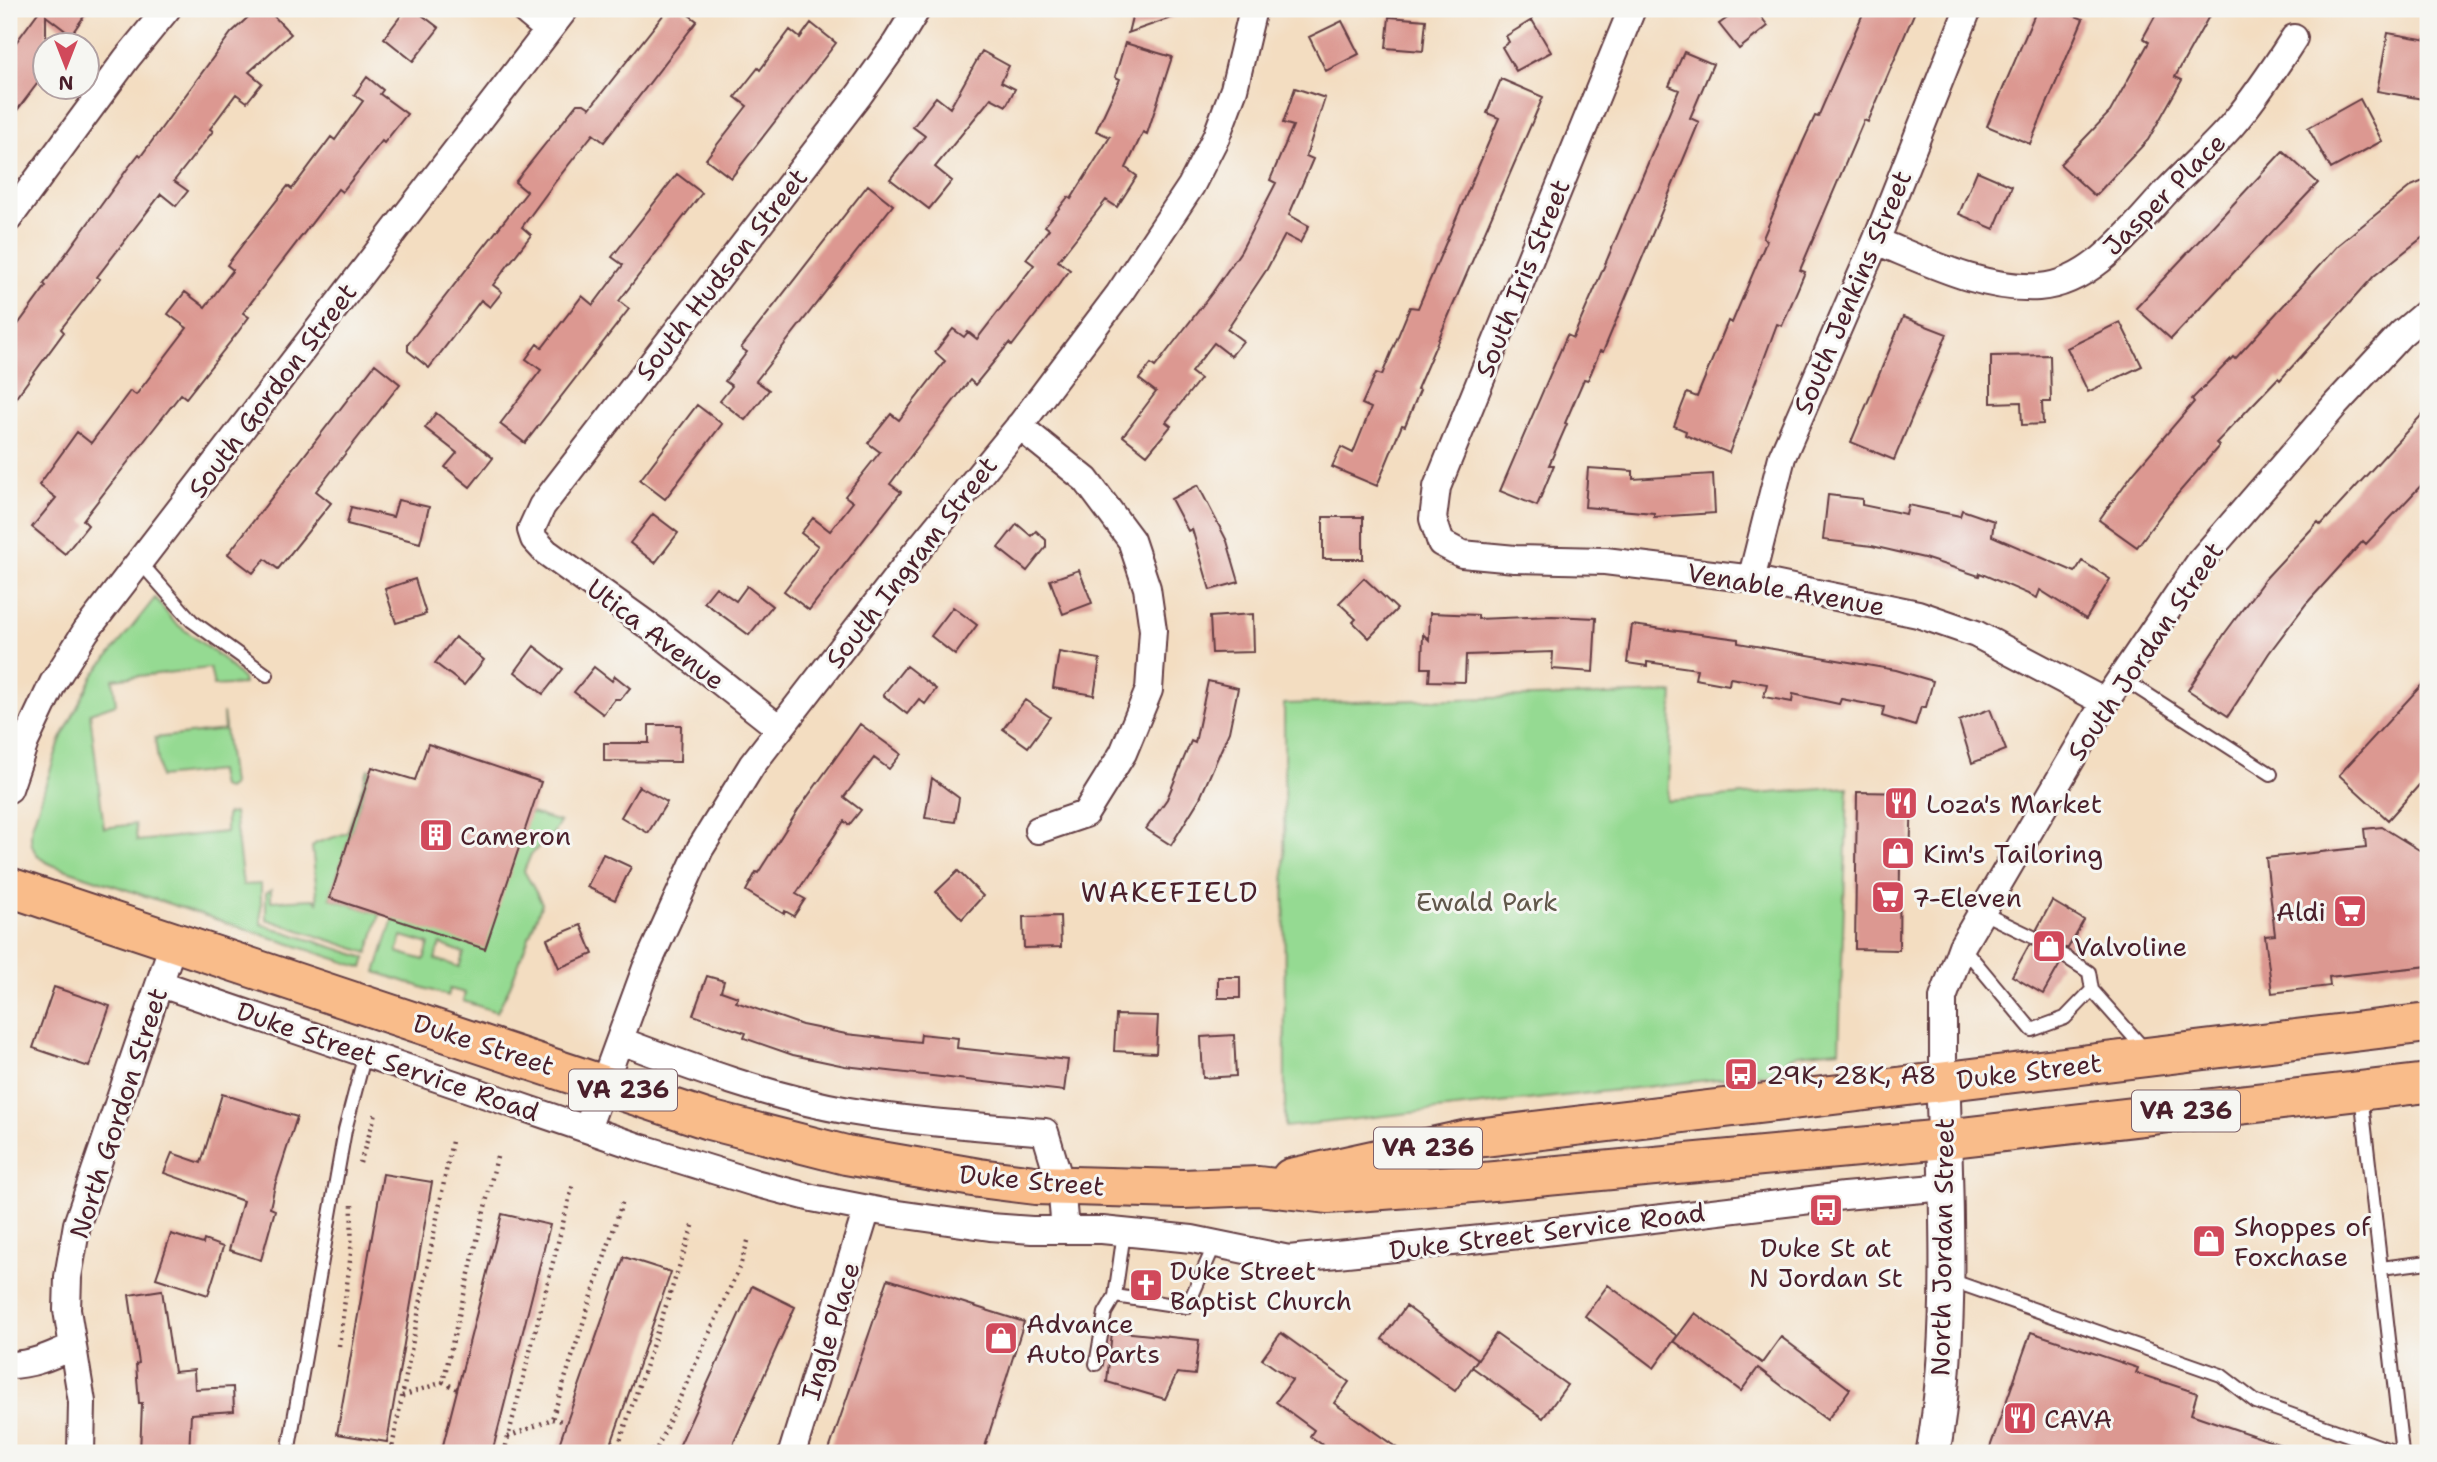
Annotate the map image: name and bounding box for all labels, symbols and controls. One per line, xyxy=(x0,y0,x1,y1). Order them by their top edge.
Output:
north arrow xyxy=(32,32,102,102)
text: N xyxy=(58,70,74,95)
street label: Jasper Place xyxy=(2095,125,2233,263)
street label: South Hudson Street xyxy=(627,161,815,387)
street label: South Jenkins Street xyxy=(1785,165,1919,419)
street label: South Iris Street xyxy=(1466,174,1578,382)
street label: South Gordon Street xyxy=(180,276,364,504)
street label: South Ingram Street xyxy=(817,449,1005,675)
street label: South Jordan Street xyxy=(2059,535,2231,767)
street label: Venable Avenue xyxy=(1684,554,1888,624)
street label: Utica Avenue xyxy=(580,571,732,697)
restaurant icon: Loza's Market xyxy=(1882,784,1920,822)
place label: Loza's Market xyxy=(1926,786,2102,821)
building icon: Cameron xyxy=(417,816,455,854)
place label: Cameron xyxy=(460,818,571,853)
shop icon: Kim's Tailoring xyxy=(1879,834,1917,872)
place label: Kim's Tailoring xyxy=(1923,836,2103,871)
district label: WAKEFIELD xyxy=(1081,873,1259,911)
supermarket icon: 7-Eleven xyxy=(1869,878,1907,916)
place label: 7-Eleven xyxy=(1912,880,2022,915)
park label: Ewald Park xyxy=(1416,884,1558,919)
supermarket icon: Aldi xyxy=(2331,892,2369,930)
place label: Aldi xyxy=(2276,894,2326,929)
shop icon: Valvoline xyxy=(2030,927,2068,965)
place label: Valvoline xyxy=(2074,929,2187,964)
street label: North Gordon Street xyxy=(61,983,175,1243)
street label: Duke Street Service Road xyxy=(232,993,544,1129)
street label: Duke Street xyxy=(409,1005,559,1083)
street label: Duke Street xyxy=(1954,1045,2104,1097)
bus stop icon: 29K, 28K, A8 xyxy=(1722,1055,1760,1093)
place label: 29K, 28K, A8 xyxy=(1766,1057,1937,1092)
road number: VA 236 xyxy=(569,1070,677,1110)
road number: VA 236 xyxy=(2132,1091,2240,1132)
street label: North Jordan Street xyxy=(1922,1117,1962,1377)
road number: VA 236 xyxy=(1374,1128,1482,1168)
street label: Duke Street xyxy=(958,1156,1106,1204)
bus stop icon: Duke St at N Jordan St xyxy=(1807,1191,1845,1229)
street label: Duke Street Service Road xyxy=(1387,1194,1707,1268)
place label: Shoppes of Foxchase xyxy=(2234,1209,2371,1274)
shop icon: Shoppes of Foxchase xyxy=(2190,1222,2228,1260)
place label: Duke St at N Jordan St xyxy=(1749,1230,1903,1295)
place label: Duke Street Baptist Church xyxy=(1170,1253,1352,1318)
street label: Ingle Place xyxy=(792,1258,868,1404)
church icon: Duke Street Baptist Church xyxy=(1127,1266,1165,1304)
place label: Advance Auto Parts xyxy=(1026,1306,1160,1371)
shop icon: Advance Auto Parts xyxy=(982,1319,1020,1357)
restaurant icon: CAVA xyxy=(2001,1399,2039,1437)
place label: CAVA xyxy=(2044,1401,2112,1436)

